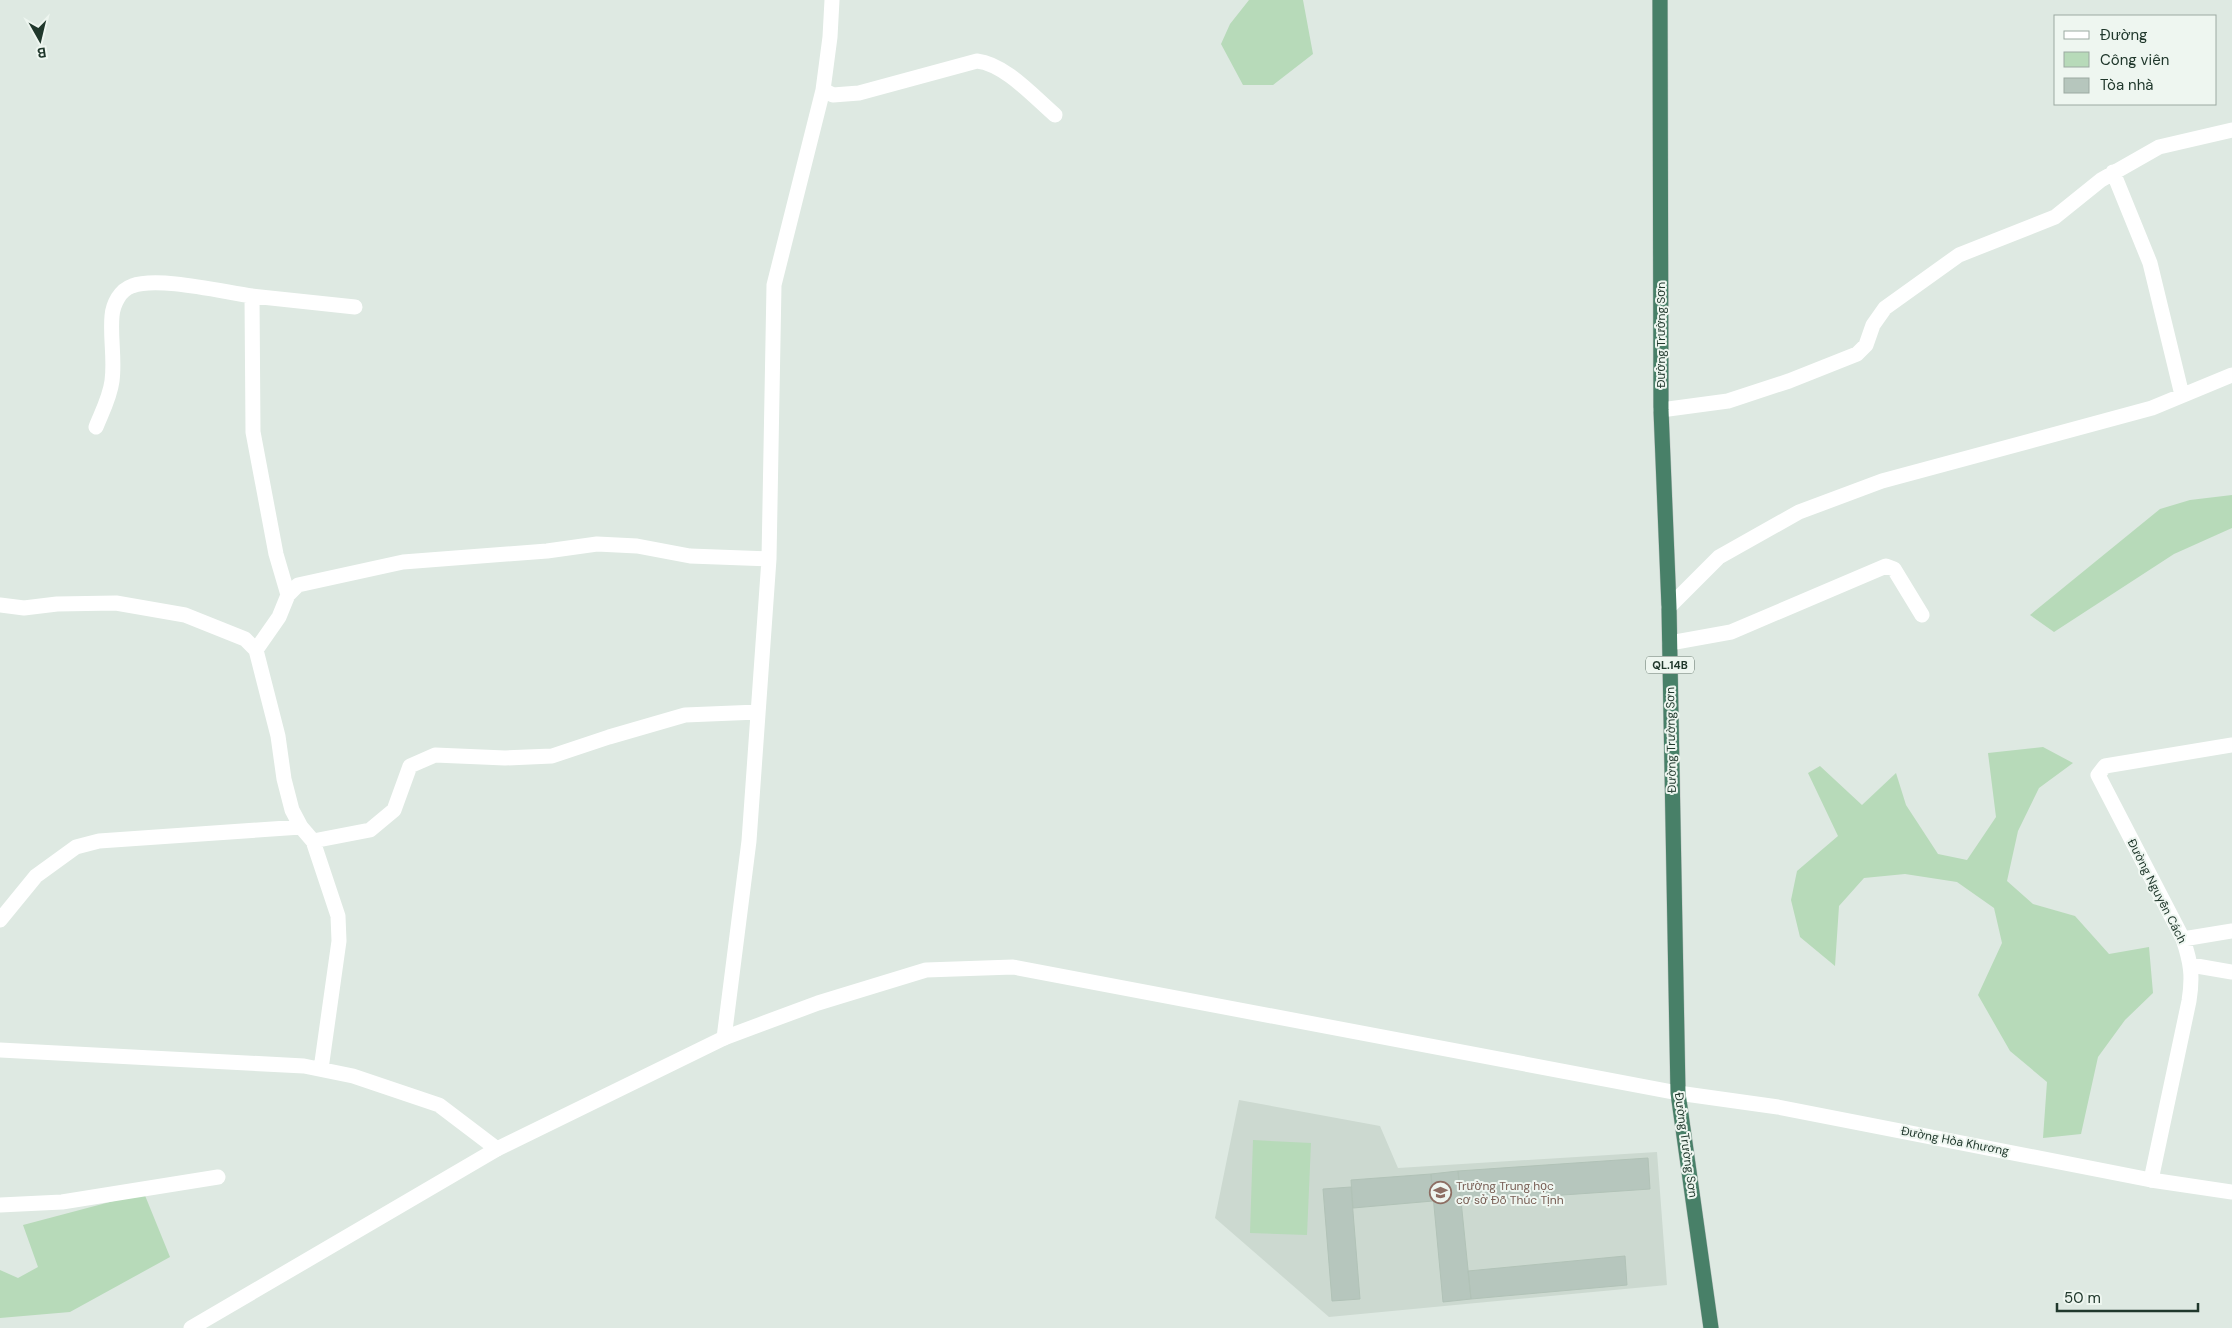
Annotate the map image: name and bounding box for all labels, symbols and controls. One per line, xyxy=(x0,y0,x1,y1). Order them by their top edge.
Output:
north arrow xyxy=(15,15,65,65)
legend xyxy=(2054,15,2217,105)
text: Đường xyxy=(2100,25,2148,45)
text: B xyxy=(36,43,47,62)
text: Công viên xyxy=(2100,50,2169,70)
text: Tòa nhà xyxy=(2100,75,2154,95)
street label: Đường Trường Sơn xyxy=(1653,282,1669,388)
road number: QL.14B xyxy=(1646,656,1694,674)
street label: Đường Trường Sơn xyxy=(1662,687,1680,793)
street label: Đường Nguyễn Cách xyxy=(2124,836,2190,946)
street label: Đường Trường Sơn xyxy=(1671,1091,1701,1199)
street label: Đường Hòa Khương xyxy=(1900,1123,2011,1159)
place label: Trường Trung học cơ sở Đỗ Thúc Tịnh xyxy=(1456,1178,1564,1208)
school or university icon: Trường Trung học cơ sở Đỗ Thúc Tịnh xyxy=(1428,1181,1452,1205)
scale bar xyxy=(2057,1280,2198,1312)
text: 50 m xyxy=(2064,1288,2101,1308)

